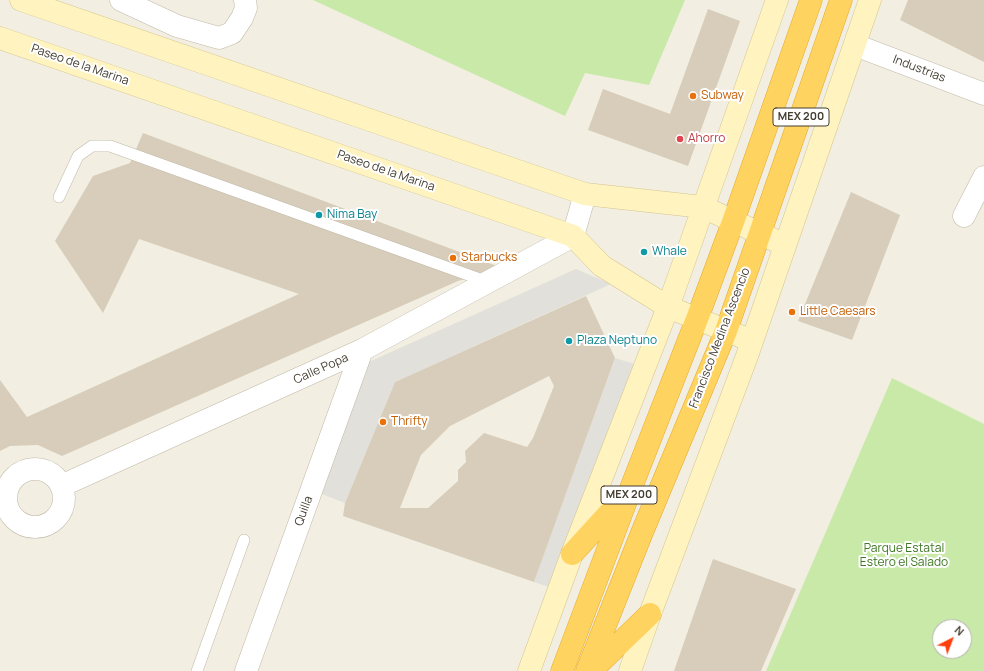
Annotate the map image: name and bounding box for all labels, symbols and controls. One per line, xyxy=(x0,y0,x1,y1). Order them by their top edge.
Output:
street label: Paseo de la Marina xyxy=(29,42,131,88)
street label: Industrias xyxy=(891,52,947,86)
place label: Subway xyxy=(701,89,744,103)
marker: Subway xyxy=(688,91,698,101)
road number: MEX 200 xyxy=(773,108,829,126)
place label: Ahorro xyxy=(688,132,725,146)
marker: Ahorro xyxy=(675,134,685,144)
street label: Paseo de la Marina xyxy=(335,148,437,194)
place label: Nima Bay xyxy=(327,208,377,222)
marker: Nima Bay xyxy=(314,210,324,220)
place label: Whale xyxy=(652,245,687,259)
marker: Whale xyxy=(639,247,649,257)
place label: Starbucks xyxy=(461,251,517,265)
marker: Starbucks xyxy=(448,253,458,263)
street label: Francisco Medina Ascencio xyxy=(687,266,753,410)
place label: Little Caesars xyxy=(800,305,876,319)
marker: Little Caesars xyxy=(787,307,797,317)
place label: Plaza Neptuno xyxy=(577,334,657,348)
marker: Plaza Neptuno xyxy=(564,336,574,346)
street label: Calle Popa xyxy=(291,351,351,387)
place label: Thrifty xyxy=(391,415,428,429)
marker: Thrifty xyxy=(378,417,388,427)
road number: MEX 200 xyxy=(601,486,657,504)
street label: Quilla xyxy=(292,494,316,528)
park label: Parque Estatal Estero el Salado xyxy=(860,542,948,570)
north arrow xyxy=(932,619,972,659)
text: N xyxy=(952,622,968,639)

